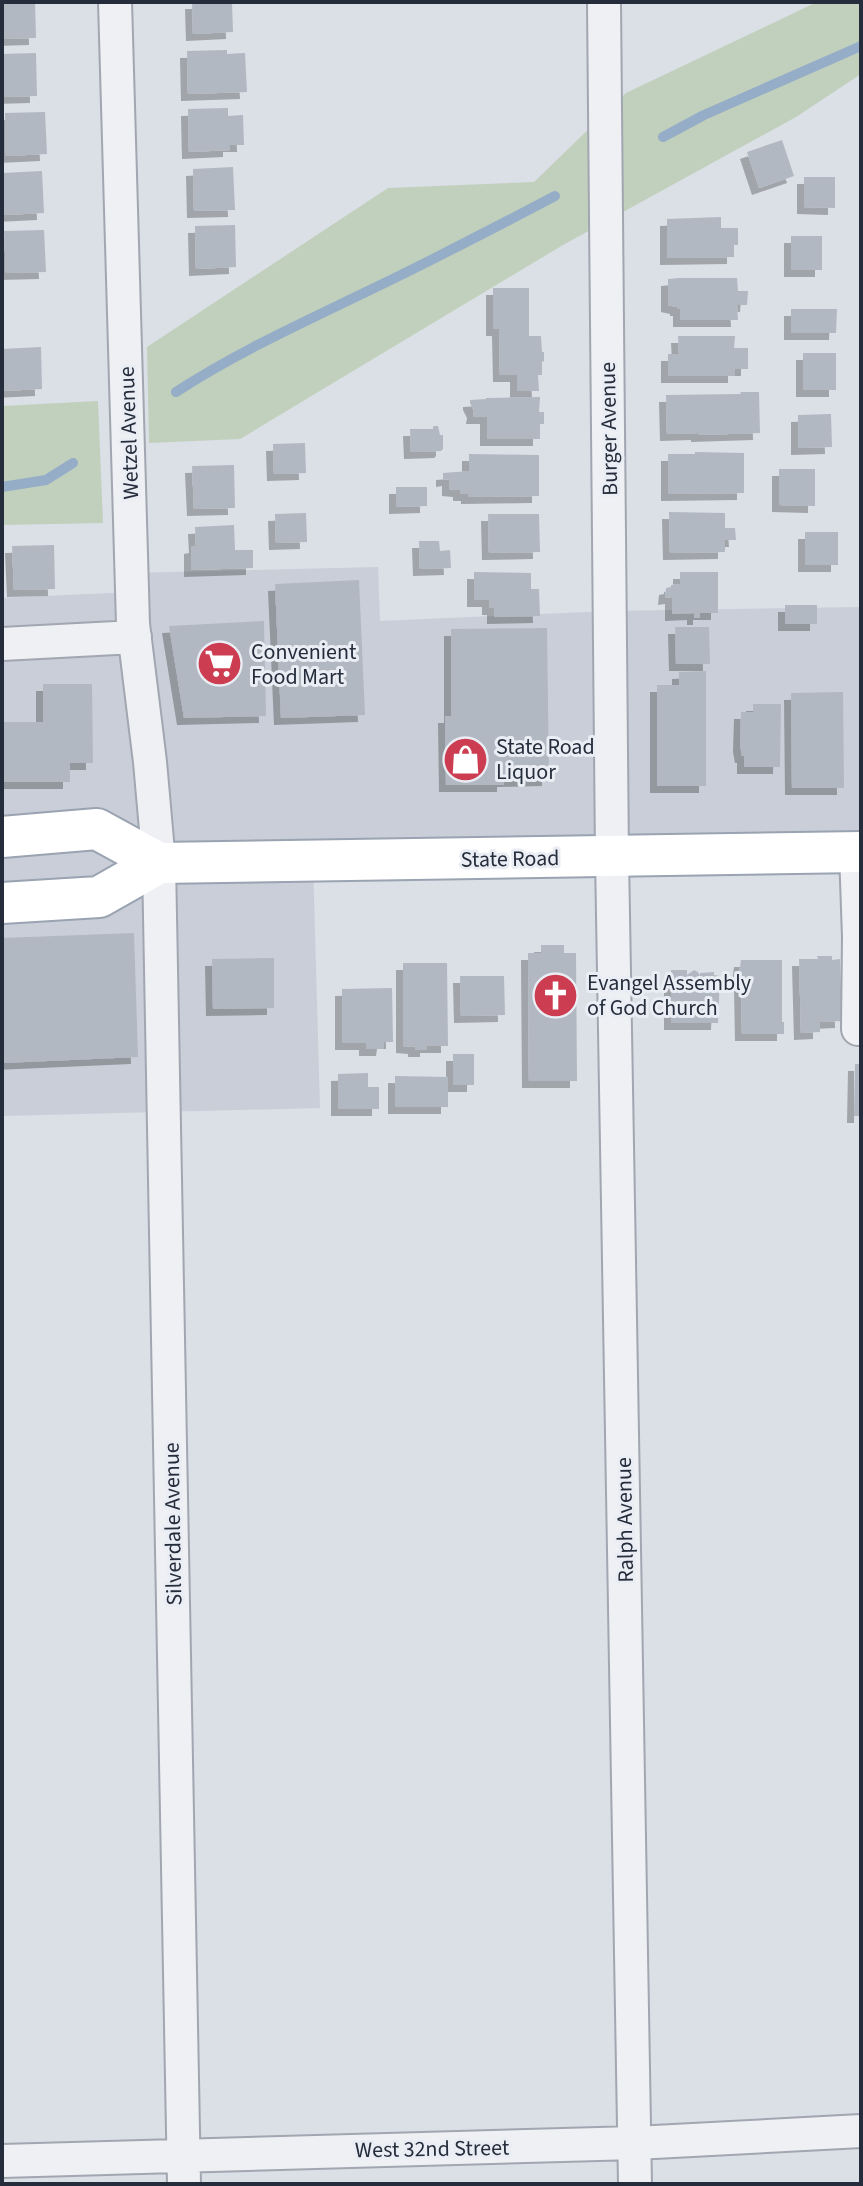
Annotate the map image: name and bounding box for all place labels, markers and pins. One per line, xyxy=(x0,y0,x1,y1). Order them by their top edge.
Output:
place label: Convenient Food Mart xyxy=(251,636,357,693)
supermarket icon: Convenient Food Mart xyxy=(196,640,244,688)
place label: State Road Liquor xyxy=(496,731,595,788)
shop icon: State Road Liquor xyxy=(441,735,489,783)
place label: Evangel Assembly of God Church xyxy=(587,967,752,1024)
church icon: Evangel Assembly of God Church xyxy=(532,971,580,1019)

